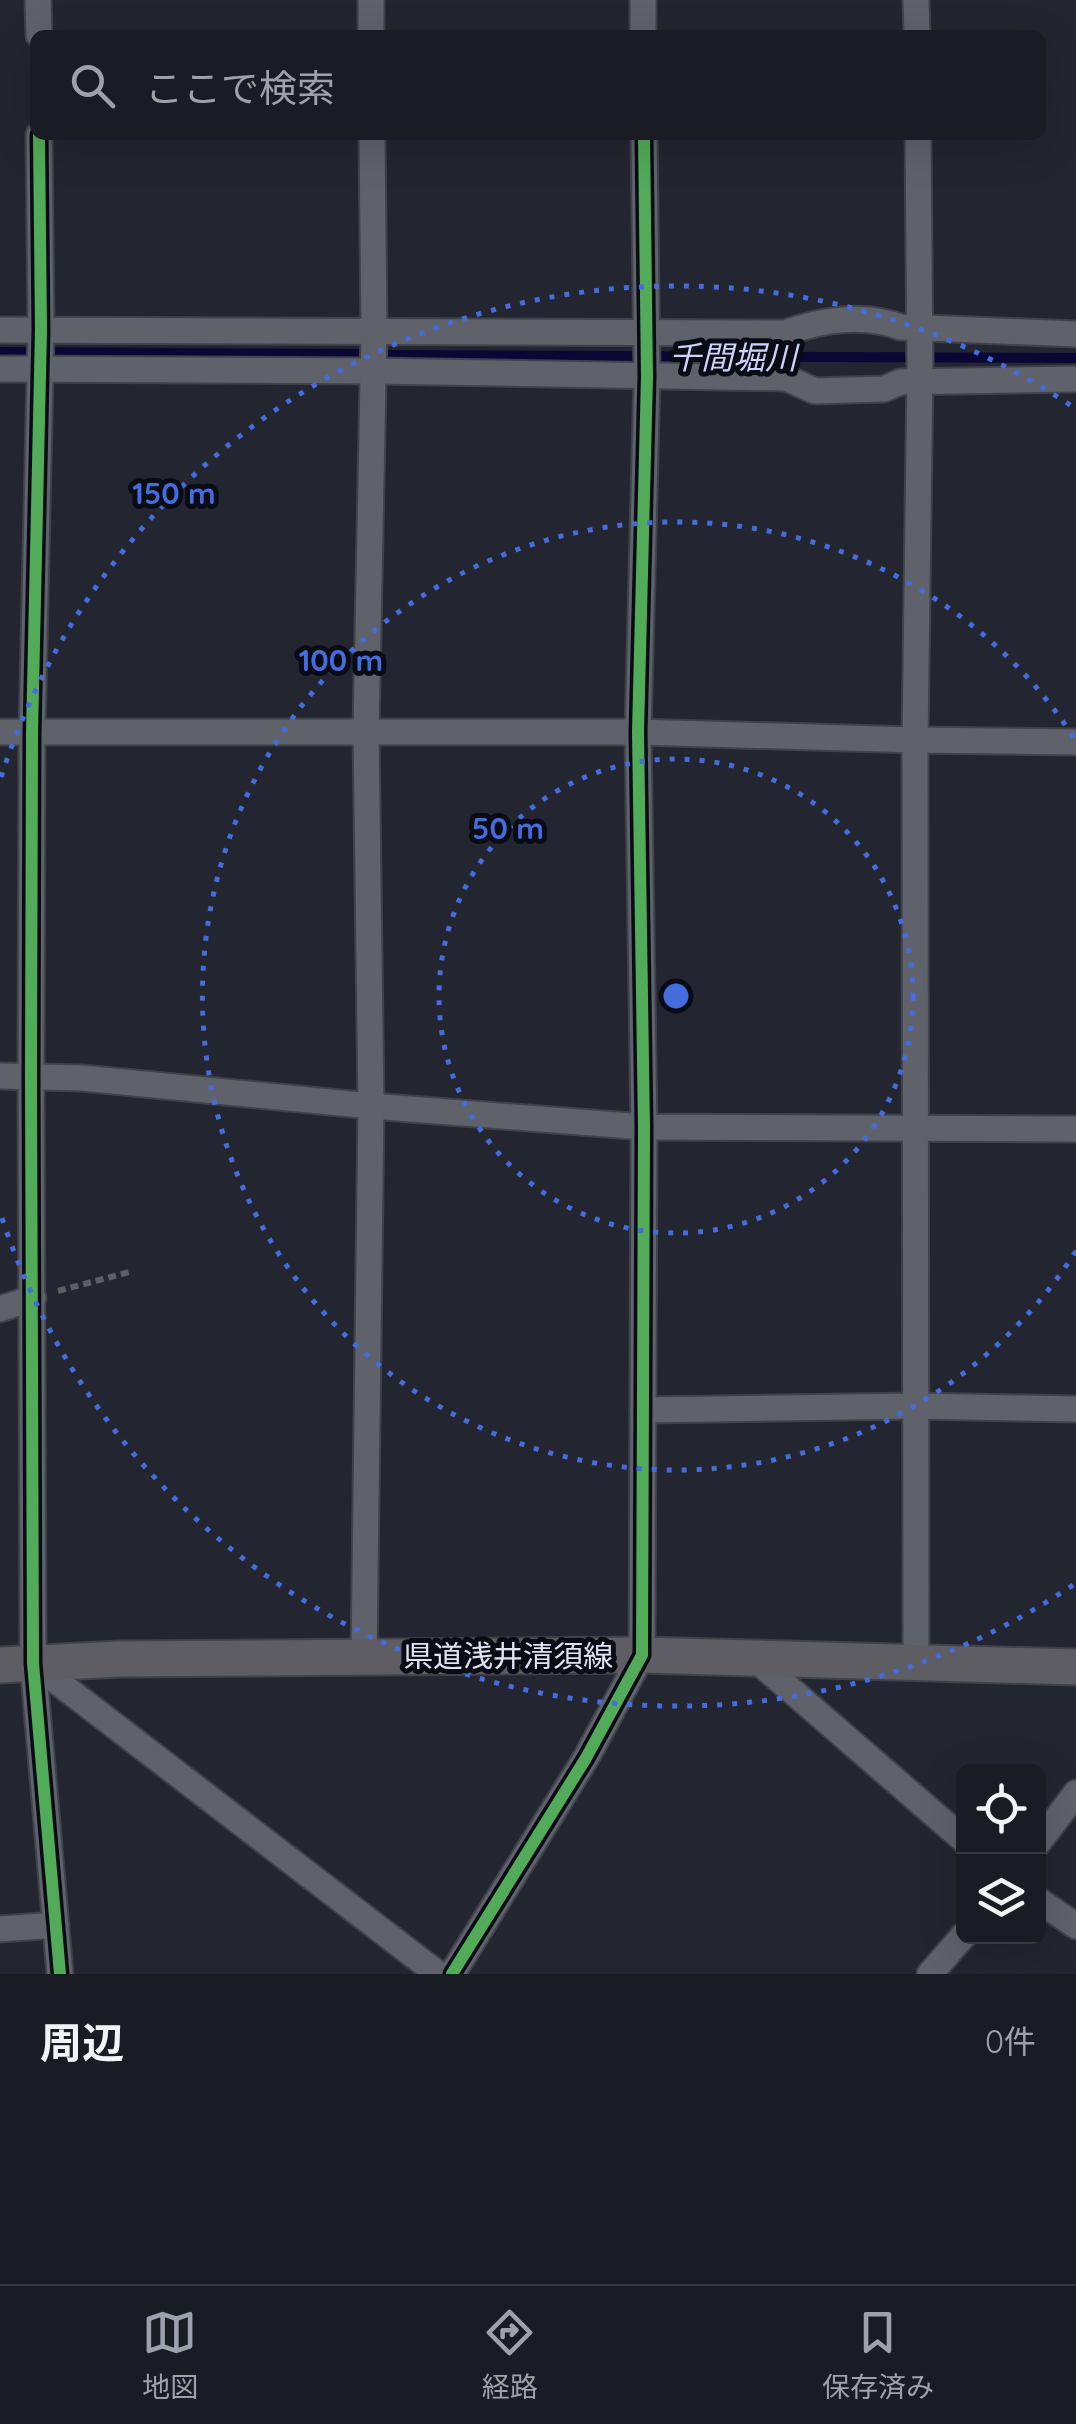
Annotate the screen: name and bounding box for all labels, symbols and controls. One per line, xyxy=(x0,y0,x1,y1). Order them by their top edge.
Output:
search box xyxy=(30,30,1046,140)
icon: search xyxy=(65,58,120,113)
text: ここで検索 xyxy=(145,64,335,112)
water label: 千間堀川 xyxy=(669,337,800,377)
text: 150 m xyxy=(132,474,216,512)
text: 100 m xyxy=(299,641,383,679)
text: 50 m xyxy=(472,809,544,847)
centre of rings xyxy=(658,978,694,1014)
street label: 県道浅井清須線 xyxy=(403,1637,613,1675)
map controls xyxy=(956,1764,1046,1944)
button: locate xyxy=(956,1764,1046,1854)
button: layers xyxy=(956,1854,1046,1944)
text: 周辺 xyxy=(40,2016,124,2069)
text: 0件 xyxy=(985,2021,1036,2061)
tab: 地図 xyxy=(142,2305,198,2405)
tab: 経路 xyxy=(482,2305,538,2405)
tab: 保存済み xyxy=(822,2305,934,2405)

